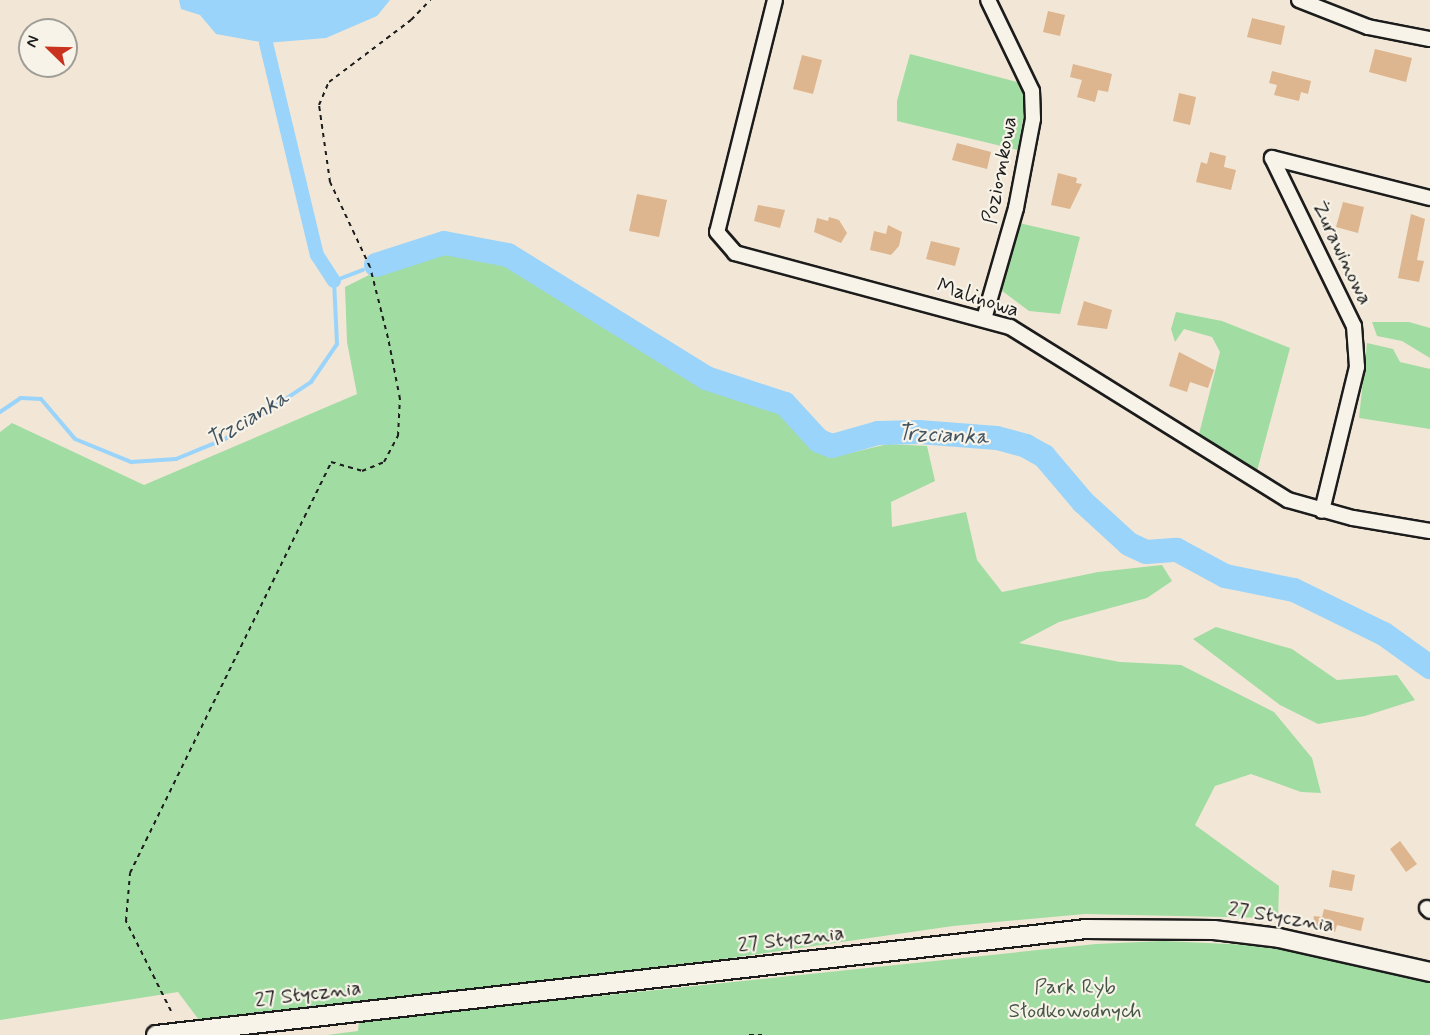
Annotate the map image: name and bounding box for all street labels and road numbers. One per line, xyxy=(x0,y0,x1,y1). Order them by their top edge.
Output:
street label: Poziomkowa xyxy=(977,114,1023,226)
street label: Żurawinowa xyxy=(1306,197,1378,309)
street label: Malinowa xyxy=(934,273,1022,323)
street label: 27 Stycznia xyxy=(1226,896,1336,938)
street label: 27 Stycznia xyxy=(736,920,846,958)
street label: 27 Stycznia xyxy=(253,975,363,1013)

